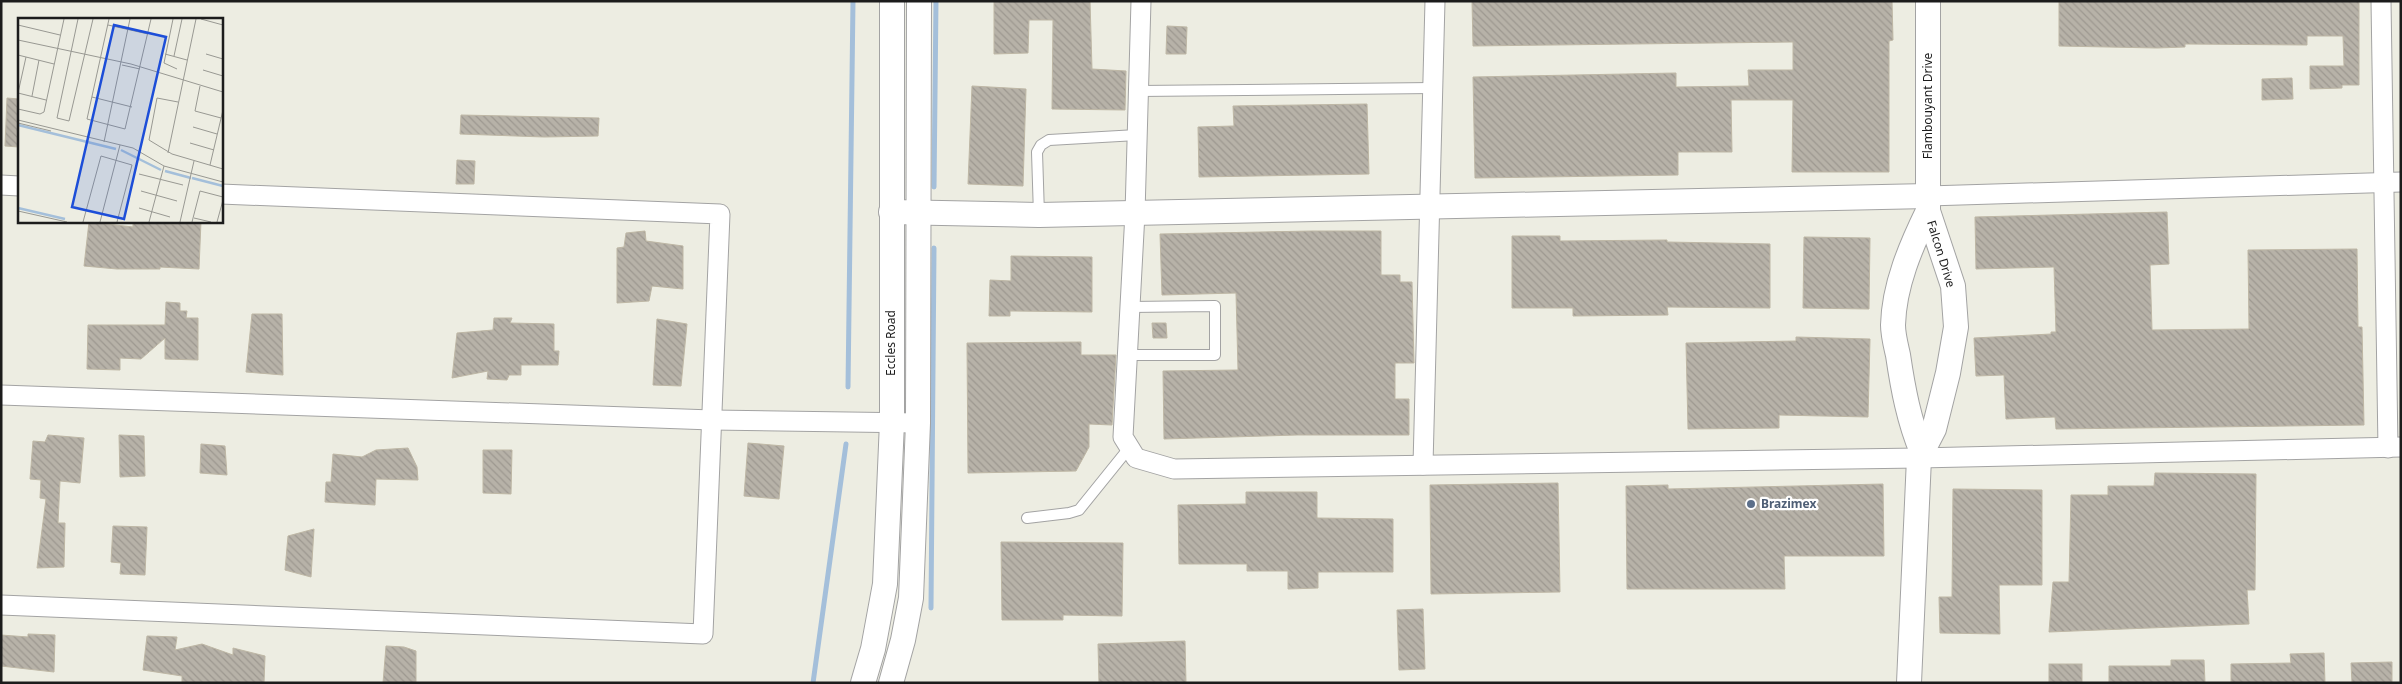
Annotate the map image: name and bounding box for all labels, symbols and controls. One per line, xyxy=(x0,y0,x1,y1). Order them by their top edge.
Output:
inset map xyxy=(18,18,222,222)
street label: Flambouyant Drive xyxy=(1919,52,1936,159)
street label: Falcon Drive xyxy=(1923,218,1960,290)
street label: Eccles Road xyxy=(882,310,899,376)
place label: Brazimex xyxy=(1761,495,1816,512)
marker: Brazimex xyxy=(1745,498,1757,510)

